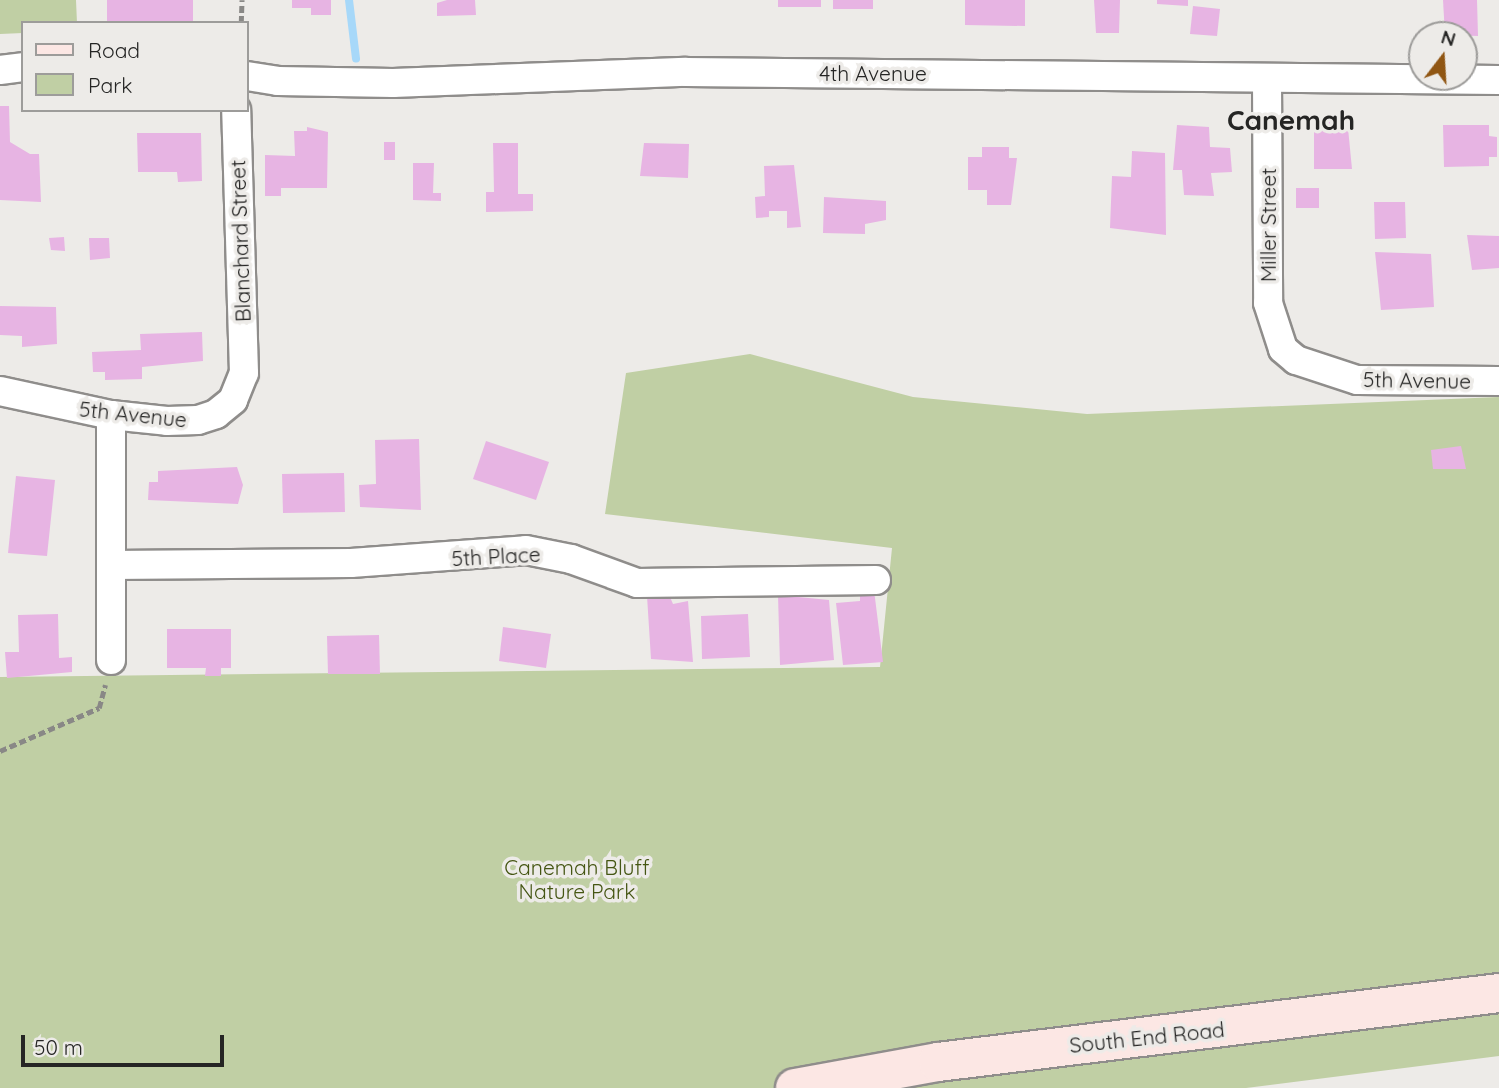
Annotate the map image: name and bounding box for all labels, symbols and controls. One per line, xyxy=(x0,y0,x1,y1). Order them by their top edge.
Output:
legend xyxy=(21,21,248,112)
north arrow xyxy=(1408,21,1478,91)
text: N xyxy=(1438,24,1459,51)
text: Road xyxy=(88,37,140,63)
street label: 4th Avenue xyxy=(819,60,927,86)
text: Park xyxy=(88,72,132,98)
district label: Canemah xyxy=(1227,103,1355,137)
street label: Blanchard Street xyxy=(225,159,255,323)
street label: Miller Street xyxy=(1255,168,1281,282)
street label: 5th Avenue xyxy=(1363,366,1471,394)
street label: 5th Avenue xyxy=(78,396,188,432)
street label: 5th Place xyxy=(451,541,541,571)
park label: Canemah Bluff Nature Park xyxy=(504,854,650,904)
street label: South End Road xyxy=(1068,1016,1226,1058)
scale bar xyxy=(24,1021,228,1066)
text: 50 m xyxy=(34,1034,83,1060)

